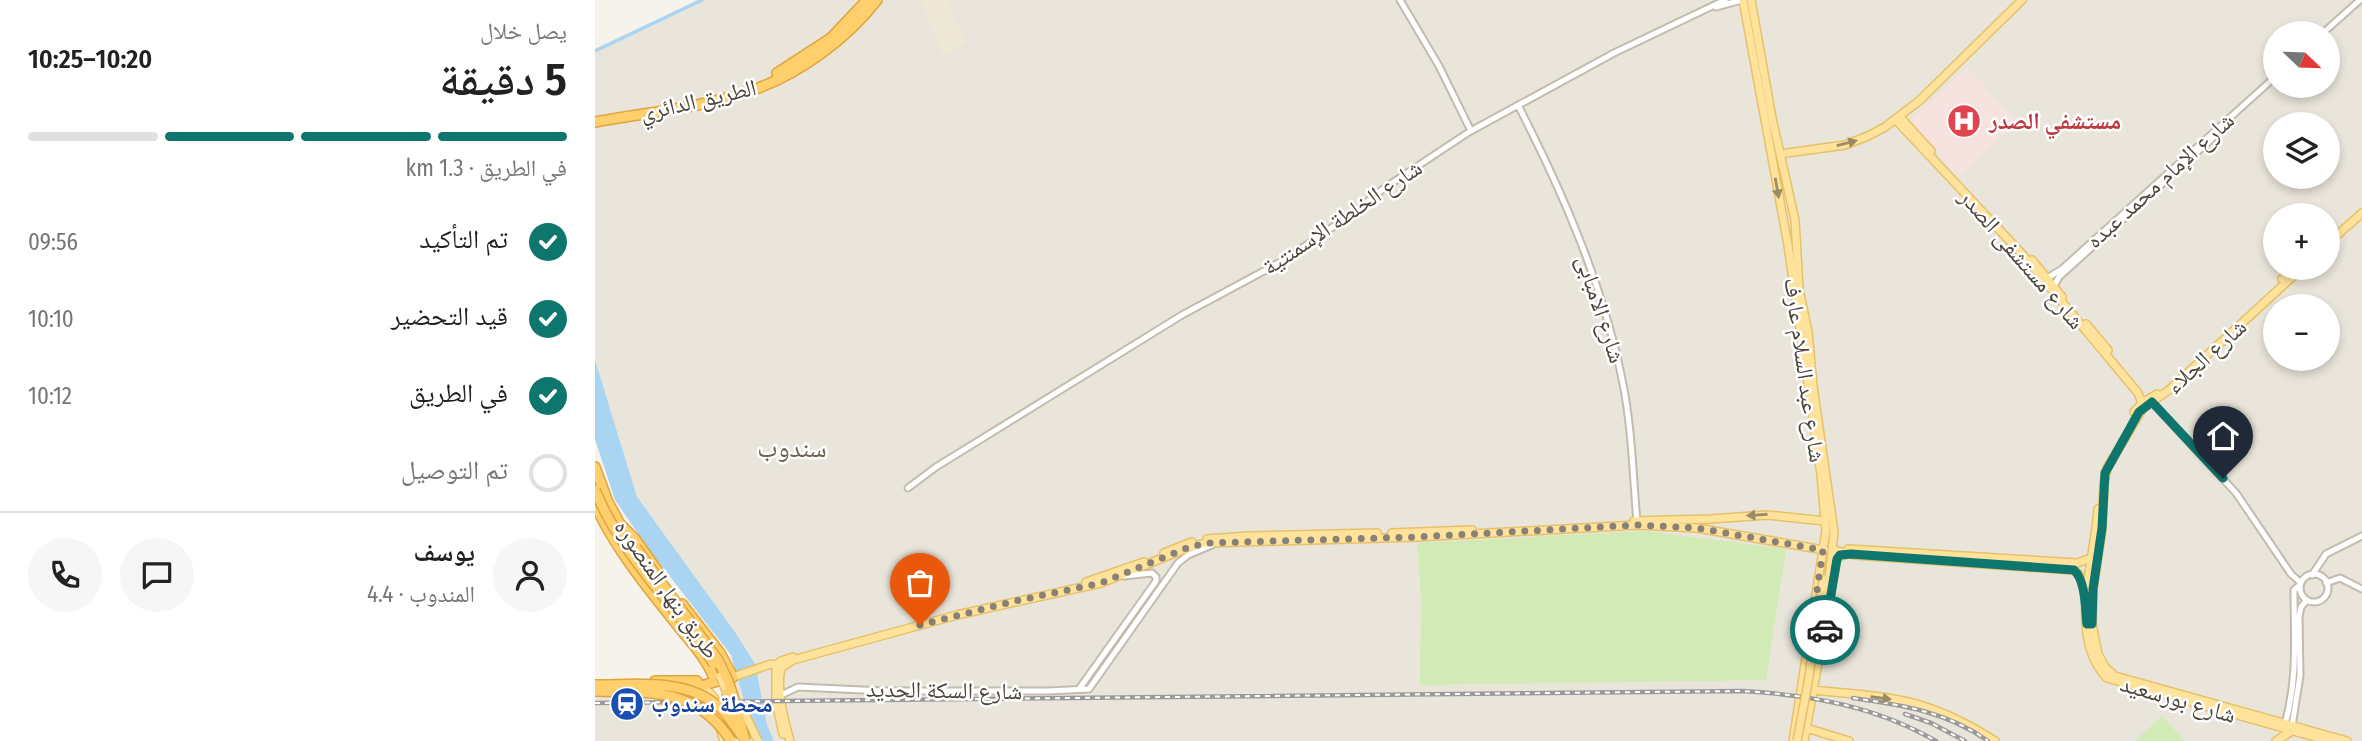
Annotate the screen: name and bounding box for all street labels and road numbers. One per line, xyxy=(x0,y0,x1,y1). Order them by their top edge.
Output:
street label: الطريق الدائري xyxy=(637,73,760,132)
street label: شارع الإمام محمد عبده xyxy=(2080,106,2241,255)
street label: شارع الخلطة الإسمنتية xyxy=(1257,153,1428,282)
street label: شارع مستشفى الصدر xyxy=(1952,182,2090,335)
street label: شارع الامبابى xyxy=(1569,252,1632,367)
street label: شارع عبد السلام عارف xyxy=(1776,276,1832,464)
street label: شارع الجلاء xyxy=(2160,313,2253,400)
street label: طريق بنها, المنصوره xyxy=(609,514,725,664)
street label: شارع بورسعيد xyxy=(2117,669,2239,730)
street label: شارع السكة الحديد xyxy=(866,675,1022,706)

